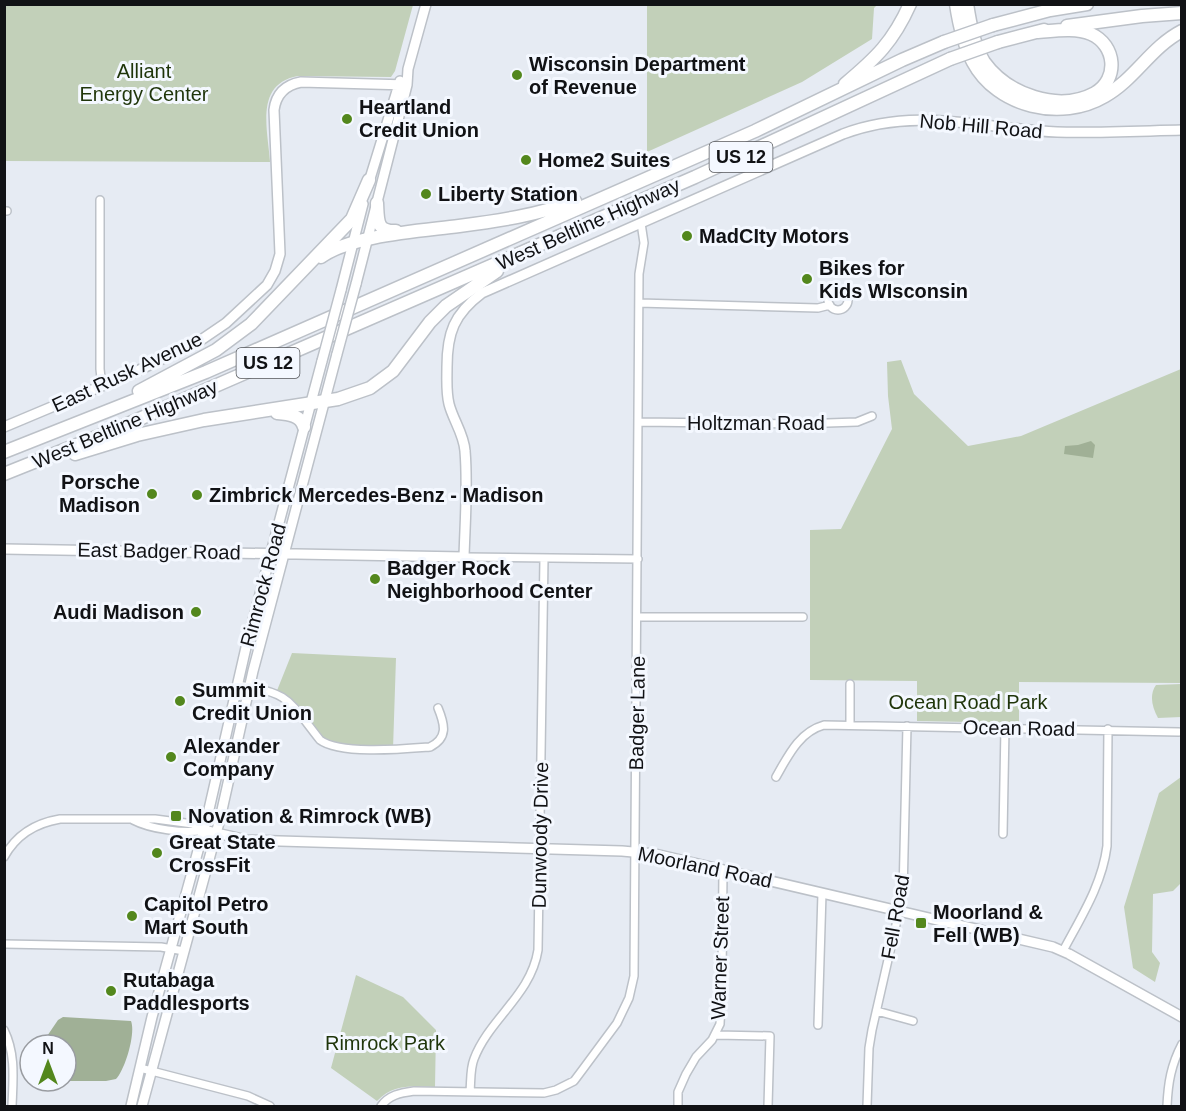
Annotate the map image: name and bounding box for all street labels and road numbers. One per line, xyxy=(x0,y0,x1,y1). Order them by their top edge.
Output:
street label: Nob Hill Road xyxy=(919,110,1043,142)
road number: US 12 xyxy=(710,142,772,172)
street label: West Beltline Highway xyxy=(493,174,683,274)
street label: East Rusk Avenue xyxy=(48,328,206,416)
road number: US 12 xyxy=(236,348,300,378)
street label: West Beltline Highway xyxy=(29,375,221,473)
street label: Holtzman Road xyxy=(687,412,825,434)
street label: Rimrock Road xyxy=(236,521,290,649)
street label: East Badger Road xyxy=(77,539,241,563)
street label: Badger Lane xyxy=(625,656,649,770)
street label: Ocean Road xyxy=(963,716,1075,740)
street label: Dunwoody Drive xyxy=(528,761,552,909)
street label: Moorland Road xyxy=(636,842,774,892)
street label: Fell Road xyxy=(877,873,913,961)
street label: Warner Street xyxy=(707,895,733,1020)

